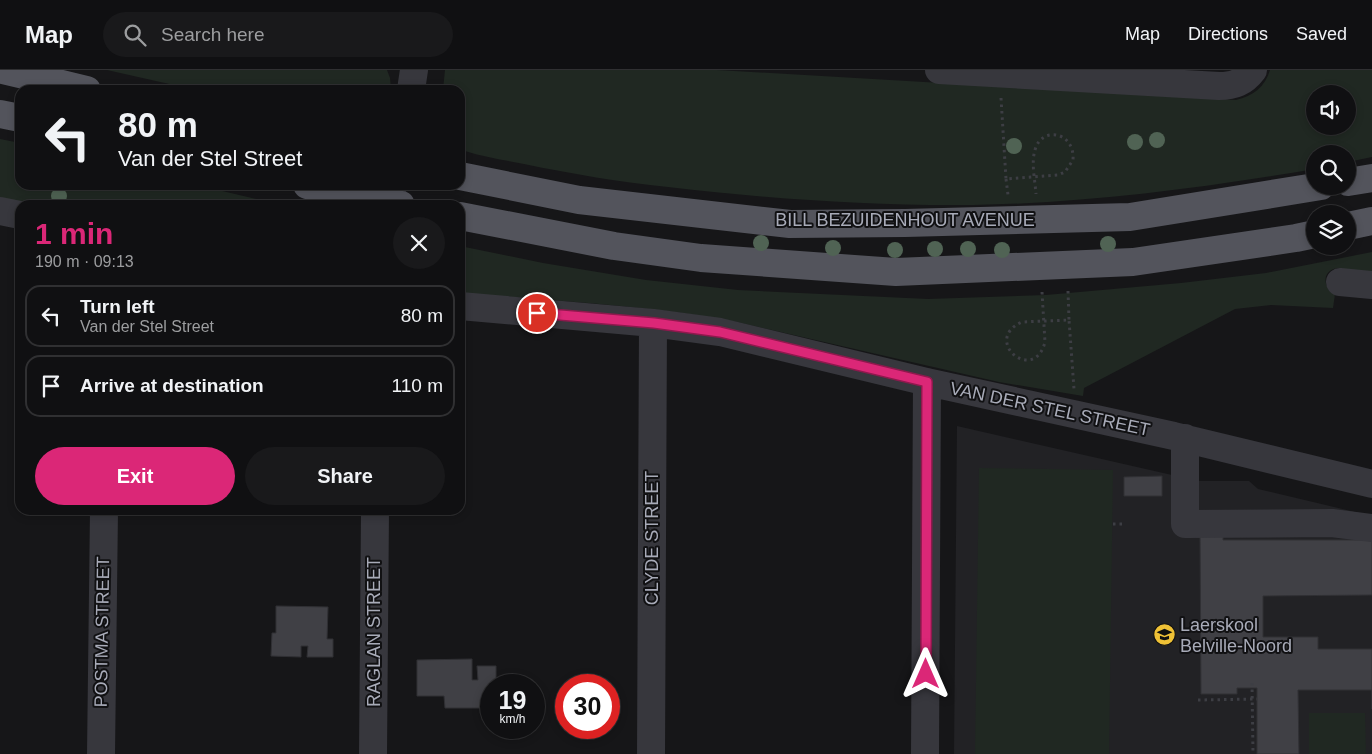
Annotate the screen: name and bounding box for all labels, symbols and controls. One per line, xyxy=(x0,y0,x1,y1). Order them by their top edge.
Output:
search box xyxy=(103,12,453,57)
text: Map xyxy=(25,21,73,48)
icon: search xyxy=(121,21,149,49)
text: Search here xyxy=(161,24,265,45)
text: Map xyxy=(1125,24,1160,44)
text: Directions xyxy=(1188,24,1268,44)
text: Saved xyxy=(1296,24,1347,44)
map controls xyxy=(1306,85,1356,255)
button: sound xyxy=(1306,85,1356,135)
icon: left xyxy=(35,105,100,170)
text: 80 m xyxy=(118,105,198,144)
button: search xyxy=(1306,145,1356,195)
text: Van der Stel Street xyxy=(118,146,302,171)
button: layers xyxy=(1306,205,1356,255)
street label: BILL BEZUIDENHOUT AVENUE xyxy=(775,210,1035,230)
text: 1 min xyxy=(35,217,113,250)
button: close xyxy=(393,217,445,269)
text: 190 m · 09:13 xyxy=(35,253,134,270)
pin xyxy=(516,292,558,334)
text: Turn left xyxy=(80,296,155,317)
icon: arrive xyxy=(523,299,551,327)
icon: left xyxy=(37,302,65,330)
text: 80 m xyxy=(401,305,443,326)
text: Van der Stel Street xyxy=(80,318,214,335)
icon: arrive xyxy=(37,372,65,400)
text: Arrive at destination xyxy=(80,375,264,396)
text: 110 m xyxy=(392,375,443,396)
street label: VAN DER STEL STREET xyxy=(948,378,1152,440)
button: Exit xyxy=(35,447,235,505)
button: Share xyxy=(245,447,445,505)
street label: CLYDE STREET xyxy=(642,471,662,605)
street label: POSTMA STREET xyxy=(91,556,113,708)
street label: RAGLAN STREET xyxy=(364,557,384,707)
place label: Laerskool Belville-Noord xyxy=(1180,615,1292,656)
school or university icon: Laerskool Belville-Noord xyxy=(1152,623,1176,647)
position arrow xyxy=(899,647,951,699)
speed limit sign: 30 xyxy=(555,674,620,739)
text: 19 xyxy=(499,686,526,714)
text: km/h xyxy=(499,712,526,726)

